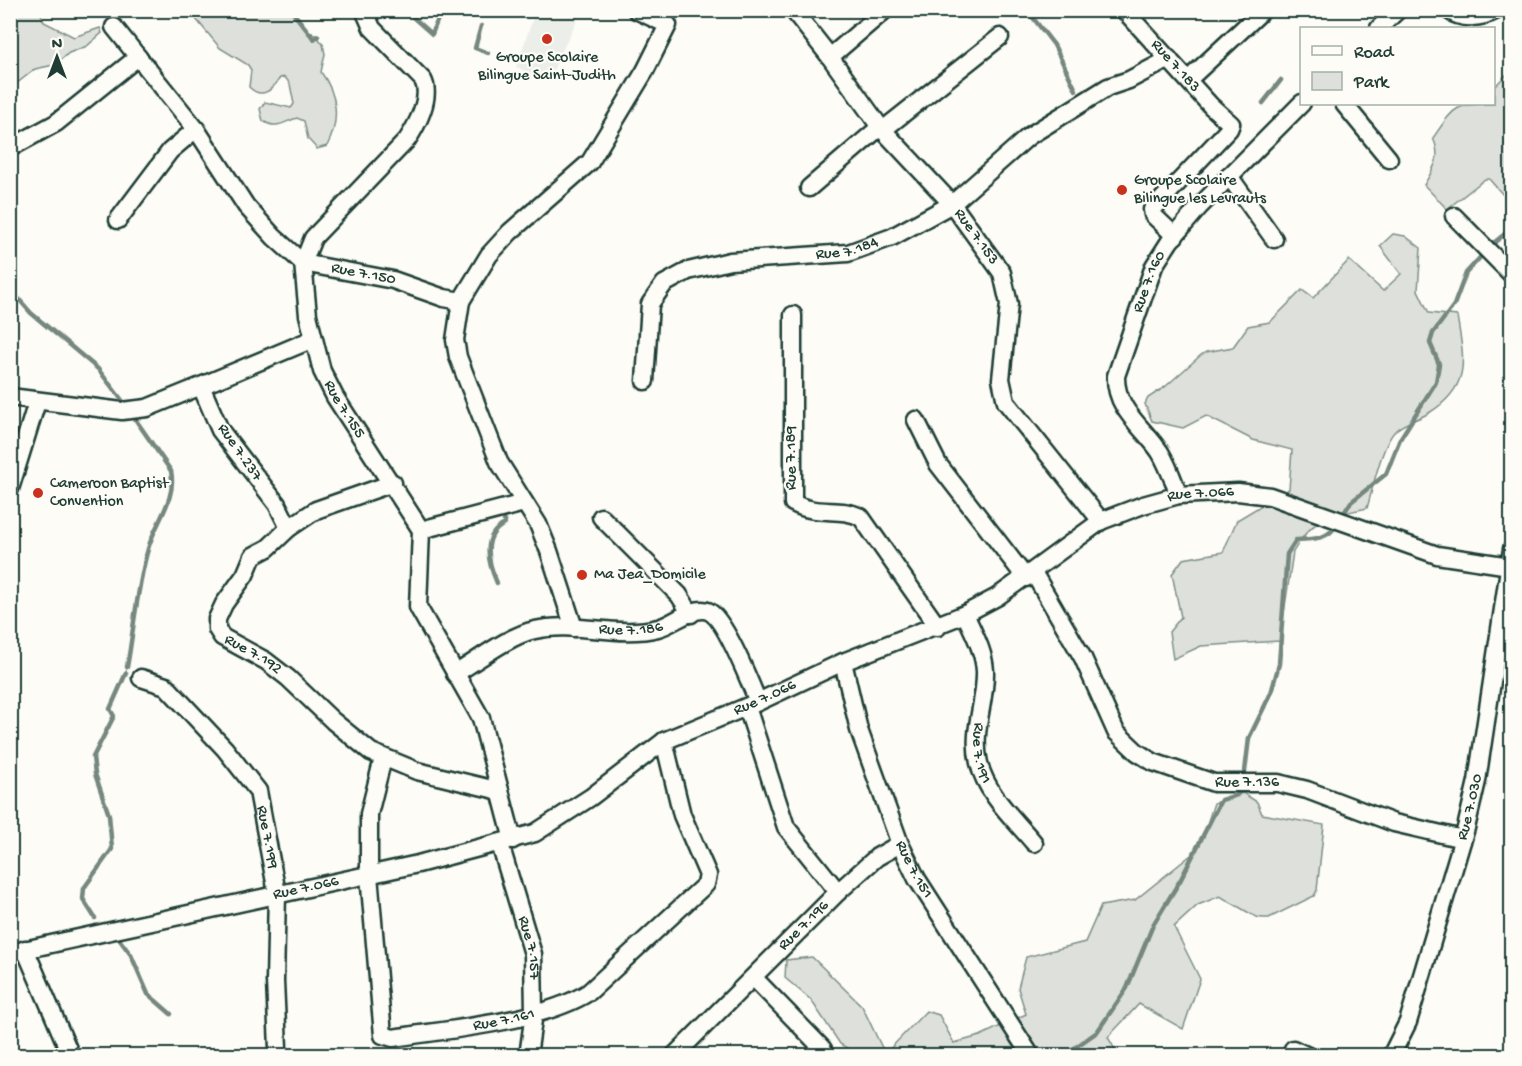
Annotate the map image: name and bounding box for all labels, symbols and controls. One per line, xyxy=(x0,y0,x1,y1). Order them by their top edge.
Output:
north arrow xyxy=(27,27,87,87)
legend xyxy=(1300,27,1495,105)
marker: Groupe Scolaire Bilingue Saint-Judith xyxy=(540,32,554,46)
text: N xyxy=(52,36,63,55)
street label: Rue 7.183 xyxy=(1146,36,1204,97)
text: Road xyxy=(1354,43,1395,64)
place label: Groupe Scolaire Bilingue Saint-Judith xyxy=(477,49,616,86)
text: Park xyxy=(1353,73,1390,94)
place label: Groupe Scolaire Bilingue les Levrauts xyxy=(1133,172,1267,209)
marker: Groupe Scolaire Bilingue les Levrauts xyxy=(1115,183,1129,197)
street label: Rue 7.153 xyxy=(949,205,1003,269)
street label: Rue 7.184 xyxy=(815,233,881,265)
street label: Rue 7.160 xyxy=(1129,247,1171,315)
street label: Rue 7.150 xyxy=(329,259,397,290)
street label: Rue 7.155 xyxy=(319,377,369,442)
street label: Rue 7.237 xyxy=(212,421,266,486)
street label: Rue 7.189 xyxy=(783,426,802,490)
place label: Cameroon Baptist Convention xyxy=(50,475,170,512)
street label: Rue 7.066 xyxy=(1165,483,1235,507)
marker: Cameroon Baptist Convention xyxy=(31,486,45,500)
place label: Ma Jea_Domicile xyxy=(594,566,707,585)
marker: Ma Jea_Domicile xyxy=(575,568,589,582)
street label: Rue 7.186 xyxy=(598,617,666,641)
street label: Rue 7.192 xyxy=(221,630,286,679)
street label: Rue 7.066 xyxy=(731,675,800,720)
street label: Rue 7.191 xyxy=(967,721,995,787)
street label: Rue 7.030 xyxy=(1453,773,1487,843)
street label: Rue 7.136 xyxy=(1215,774,1280,793)
street label: Rue 7.199 xyxy=(251,804,282,870)
street label: Rue 7.151 xyxy=(890,838,937,902)
street label: Rue 7.066 xyxy=(271,872,341,905)
street label: Rue 7.196 xyxy=(775,896,834,955)
street label: Rue 7.157 xyxy=(513,914,543,980)
street label: Rue 7.161 xyxy=(472,1005,537,1036)

